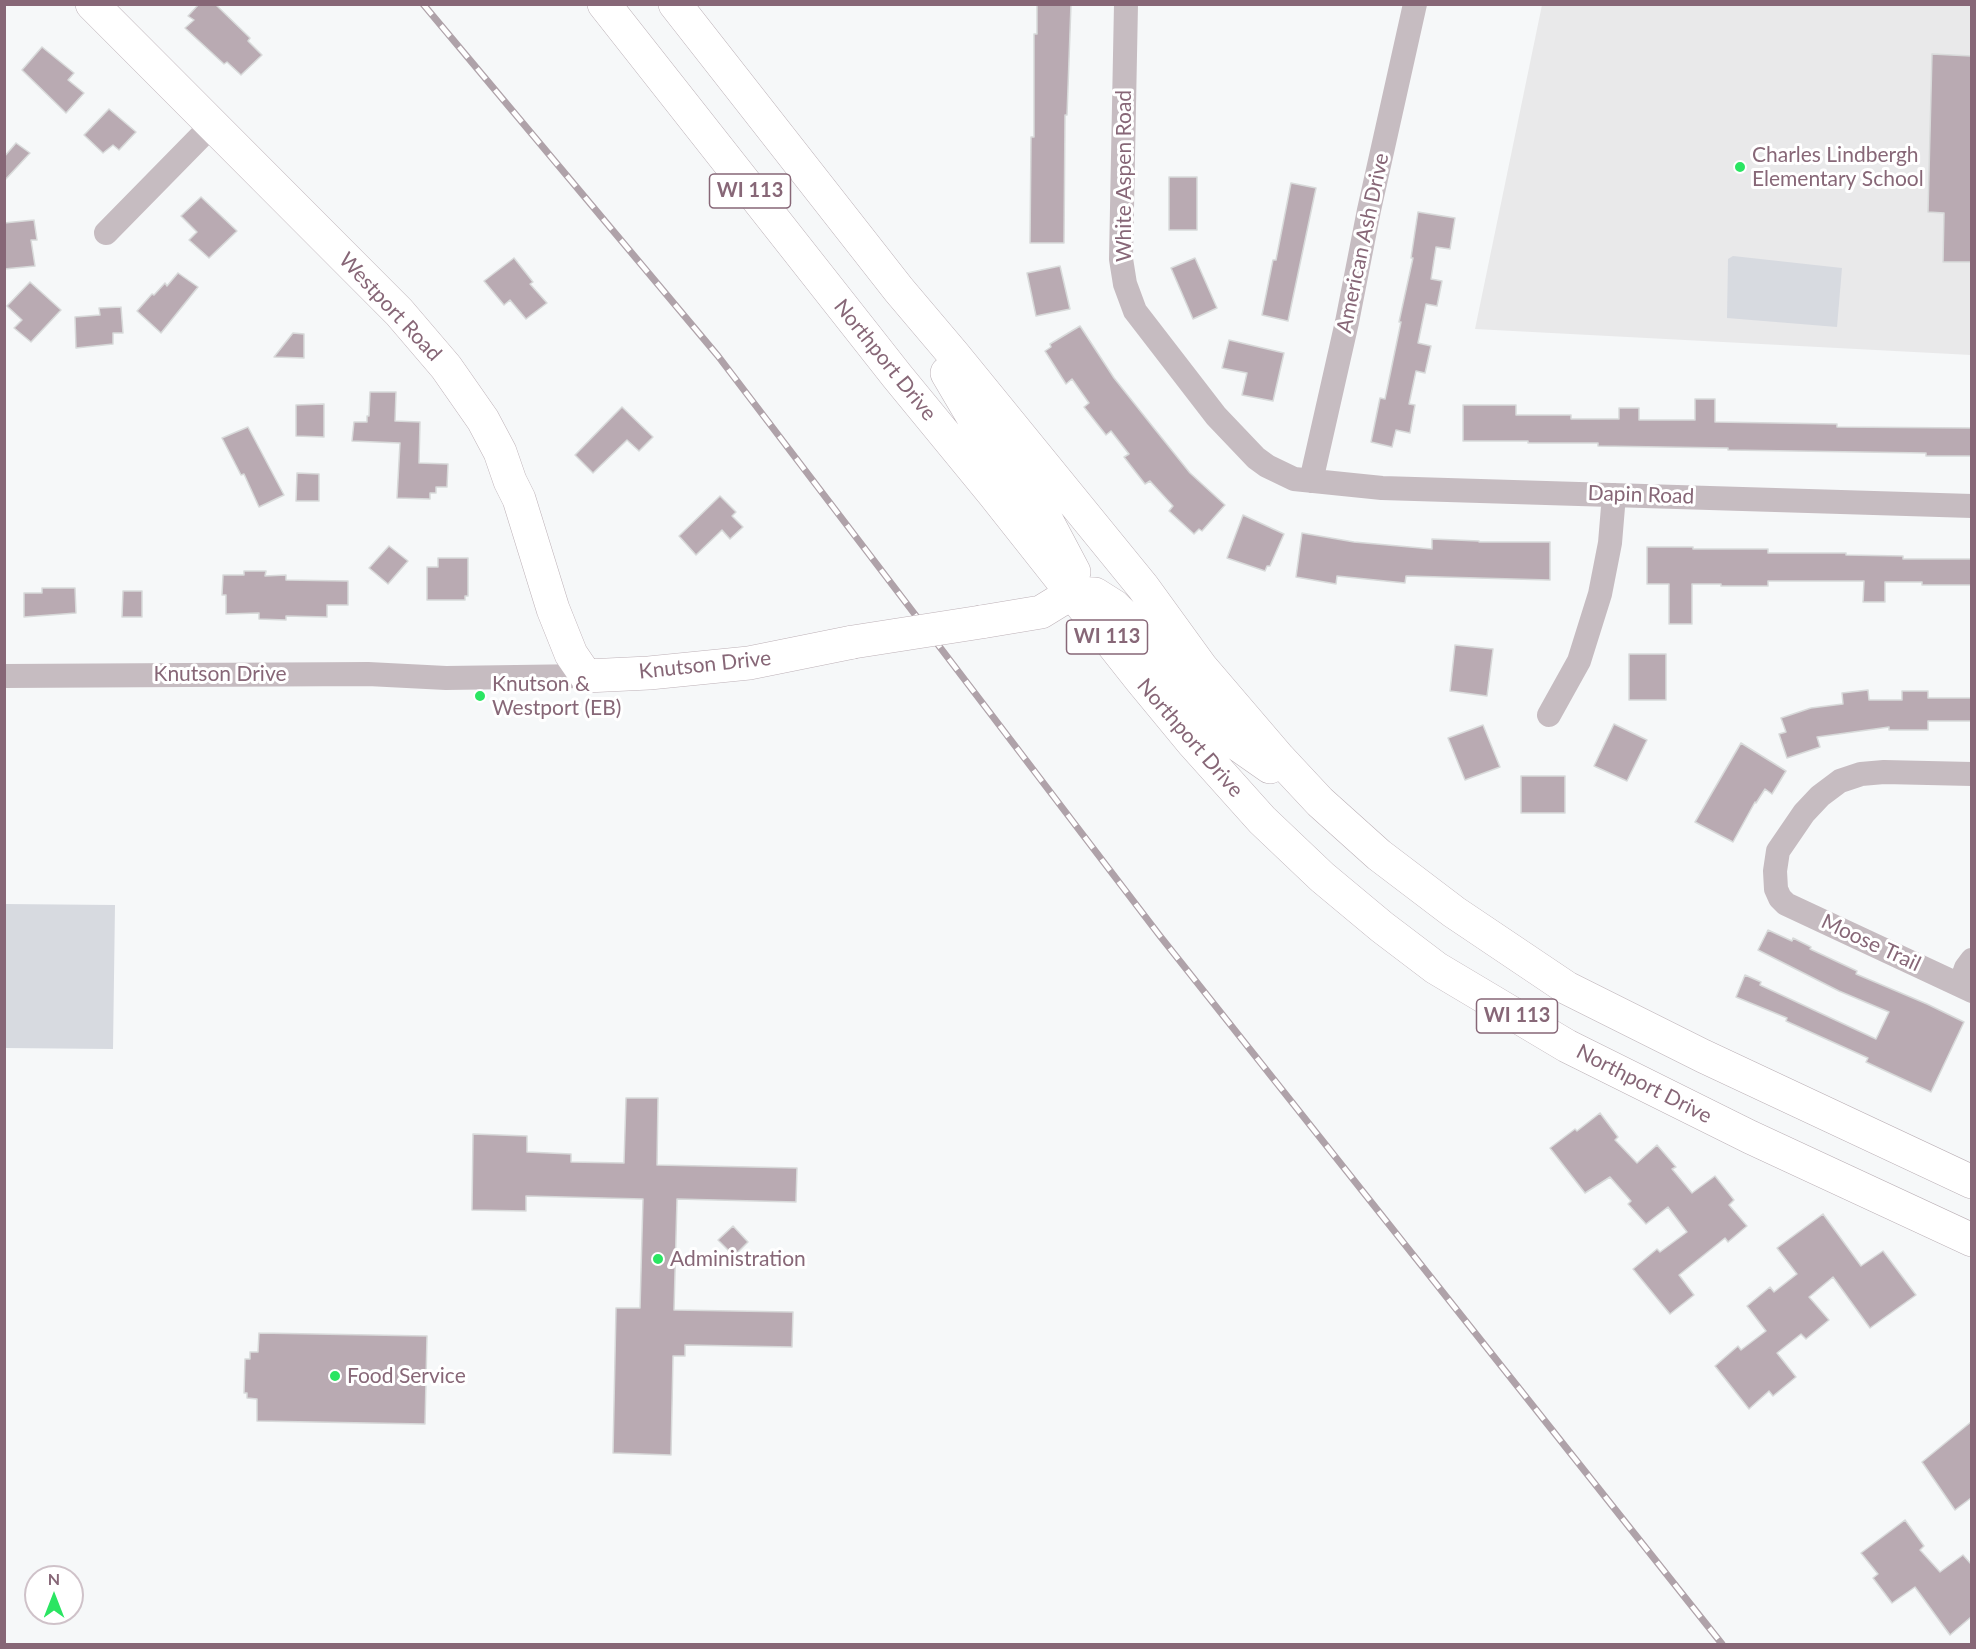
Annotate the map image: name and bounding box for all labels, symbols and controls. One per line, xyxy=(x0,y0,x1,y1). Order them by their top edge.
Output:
street label: White Aspen Road xyxy=(1111,90,1137,262)
place label: Charles Lindbergh Elementary School xyxy=(1752,142,1924,192)
street label: American Ash Drive xyxy=(1332,151,1394,335)
marker: Charles Lindbergh Elementary School xyxy=(1733,160,1747,174)
road number: WI 113 xyxy=(710,174,790,208)
street label: Westport Road xyxy=(333,248,447,366)
street label: Northport Drive xyxy=(828,294,942,426)
street label: Dapin Road xyxy=(1587,481,1695,509)
road number: WI 113 xyxy=(1066,620,1148,654)
street label: Knutson Drive xyxy=(638,646,772,684)
street label: Knutson Drive xyxy=(153,661,287,687)
place label: Knutson & Westport (EB) xyxy=(492,671,621,721)
street label: Northport Drive xyxy=(1132,674,1248,802)
marker: Knutson & Westport (EB) xyxy=(473,689,487,703)
street label: Moose Trail xyxy=(1817,909,1925,977)
road number: WI 113 xyxy=(1476,999,1558,1033)
street label: Northport Drive xyxy=(1572,1039,1716,1129)
place label: Administration xyxy=(670,1246,806,1272)
marker: Administration xyxy=(651,1252,665,1266)
place label: Food Service xyxy=(347,1363,466,1389)
marker: Food Service xyxy=(328,1369,342,1383)
north arrow xyxy=(24,1565,84,1625)
text: N xyxy=(48,1569,60,1588)

